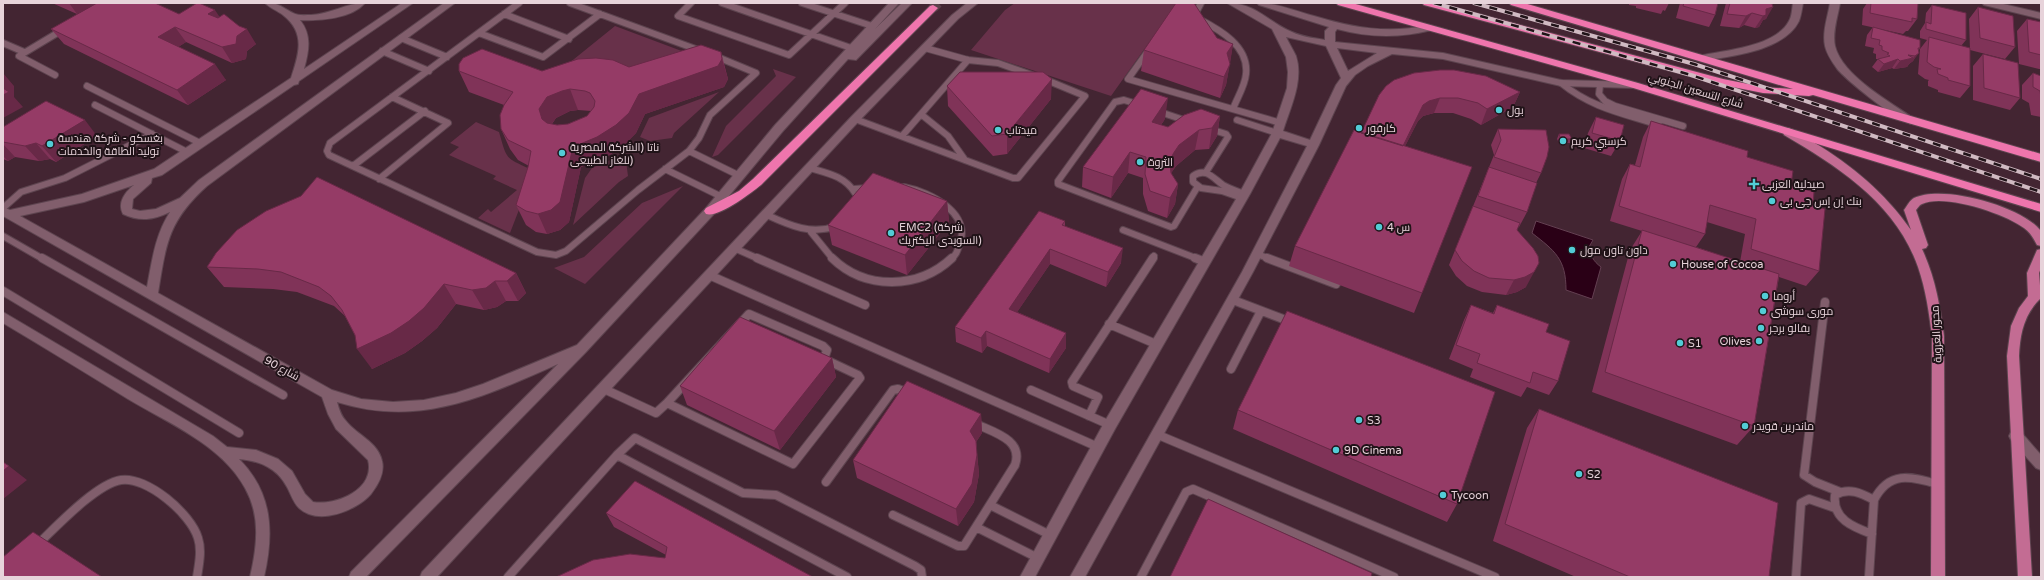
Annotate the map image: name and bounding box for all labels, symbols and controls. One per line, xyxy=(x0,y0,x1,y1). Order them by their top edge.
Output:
street label: شارع التسعين الجنوبي xyxy=(1646,70,1745,113)
place label: بول xyxy=(1507,104,1524,117)
marker: بول xyxy=(1494,105,1504,115)
place label: كارفور xyxy=(1366,122,1396,135)
marker: كارفور xyxy=(1354,123,1364,133)
place label: ميدتاب xyxy=(1006,124,1037,137)
marker: ميدتاب xyxy=(993,125,1003,135)
place label: بغسكو - شركة هندسة توليد الطاقة والخدمات xyxy=(58,132,163,158)
place label: كرسبي كريم xyxy=(1571,135,1627,150)
marker: كرسبي كريم xyxy=(1558,136,1568,146)
marker: بغسكو - شركة هندسة توليد الطاقة والخدمات xyxy=(45,139,55,149)
place label: ناتا (الشركة المصرية للغاز الطبيعى) xyxy=(570,141,659,167)
marker: ناتا (الشركة المصرية للغاز الطبيعى) xyxy=(557,148,567,158)
place label: الثروة xyxy=(1148,156,1173,169)
marker: الثروة xyxy=(1135,157,1145,167)
place label: صيدلية العزبى xyxy=(1762,178,1825,191)
marker: صيدلية العزبى xyxy=(1749,179,1759,189)
place label: بنك إن إس جى بى xyxy=(1780,195,1862,208)
marker: بنك إن إس جى بى xyxy=(1767,196,1777,206)
place label: EMC2 (شركة السويدى اليكتريك) xyxy=(899,221,982,247)
place label: س 4 xyxy=(1387,221,1410,234)
marker: س 4 xyxy=(1374,222,1384,232)
marker: EMC2 (شركة السويدى اليكتريك) xyxy=(886,228,896,238)
place label: داون تاون مول xyxy=(1580,244,1648,257)
marker: داون تاون مول xyxy=(1567,245,1577,255)
place label: House of Cocoa xyxy=(1681,258,1763,271)
marker: House of Cocoa xyxy=(1668,259,1678,269)
place label: أروما xyxy=(1773,289,1795,303)
marker: أروما xyxy=(1760,291,1770,301)
place label: مورى سوشى xyxy=(1771,305,1833,318)
street label: محور العروبة xyxy=(1929,305,1944,363)
marker: مورى سوشى xyxy=(1758,306,1768,316)
place label: بفالو برجر xyxy=(1768,322,1810,335)
marker: بفالو برجر xyxy=(1756,323,1766,333)
place label: Olives xyxy=(1719,335,1751,348)
marker: Olives xyxy=(1754,336,1764,346)
place label: S1 xyxy=(1688,337,1702,350)
marker: S1 xyxy=(1675,338,1685,348)
street label: شارع 90 xyxy=(262,354,302,384)
place label: S3 xyxy=(1367,414,1381,427)
marker: S3 xyxy=(1354,415,1364,425)
place label: ماندرين قويدر xyxy=(1752,420,1814,433)
marker: ماندرين قويدر xyxy=(1740,421,1750,431)
place label: 9D Cinema xyxy=(1344,444,1402,457)
marker: 9D Cinema xyxy=(1331,445,1341,455)
place label: S2 xyxy=(1587,468,1601,481)
marker: S2 xyxy=(1574,469,1584,479)
place label: Tycoon xyxy=(1451,489,1489,502)
marker: Tycoon xyxy=(1438,490,1448,500)

